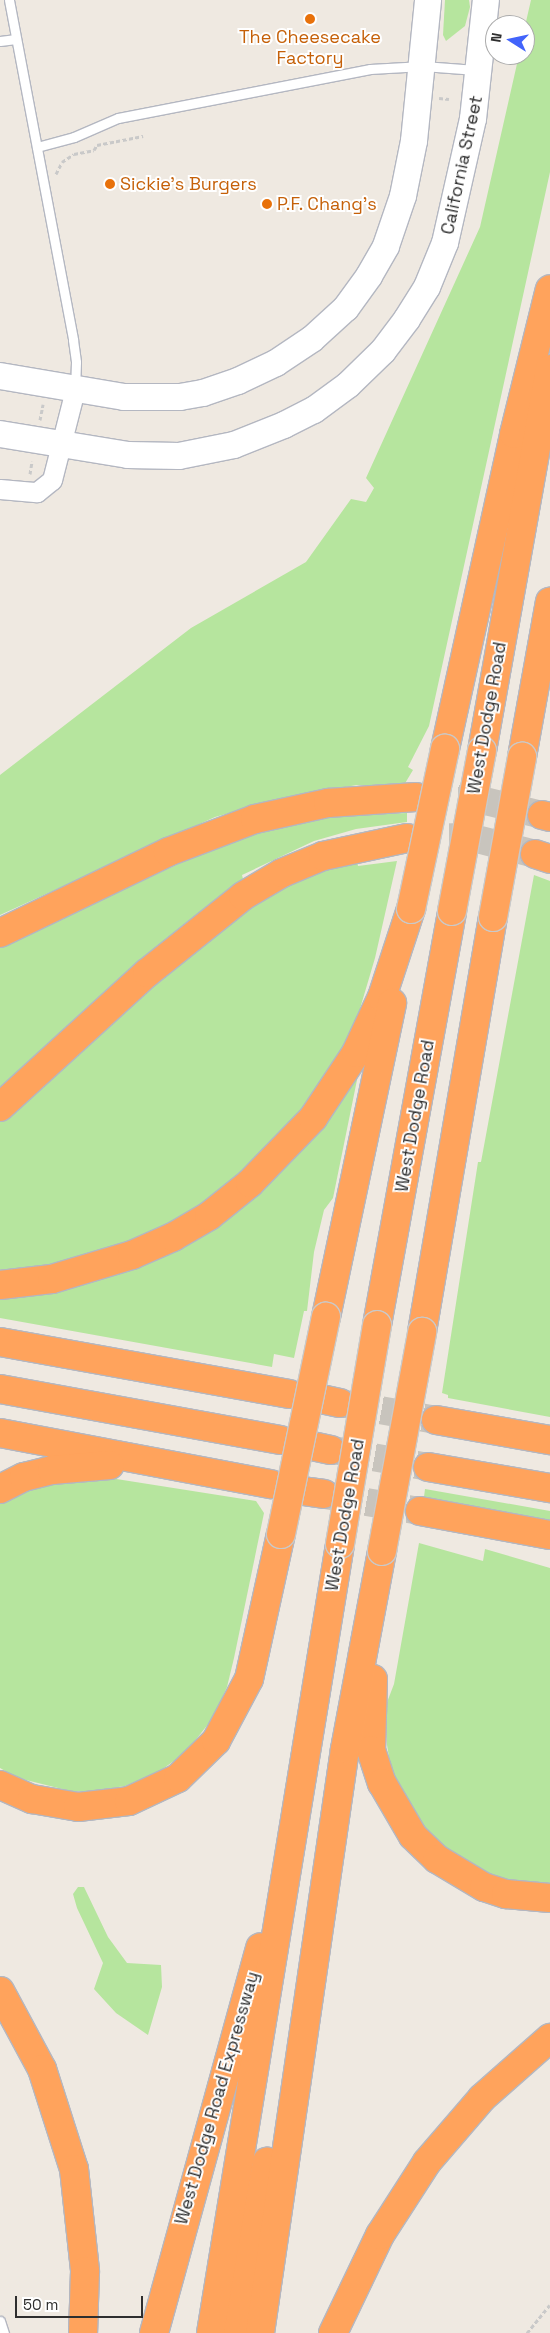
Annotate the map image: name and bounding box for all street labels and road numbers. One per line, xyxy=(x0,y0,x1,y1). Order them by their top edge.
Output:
street label: California Street xyxy=(437,94,487,236)
street label: West Dodge Road xyxy=(463,640,511,796)
street label: West Dodge Road xyxy=(391,1038,439,1194)
street label: West Dodge Road xyxy=(321,1437,369,1593)
street label: West Dodge Road Expressway xyxy=(170,1969,264,2227)

